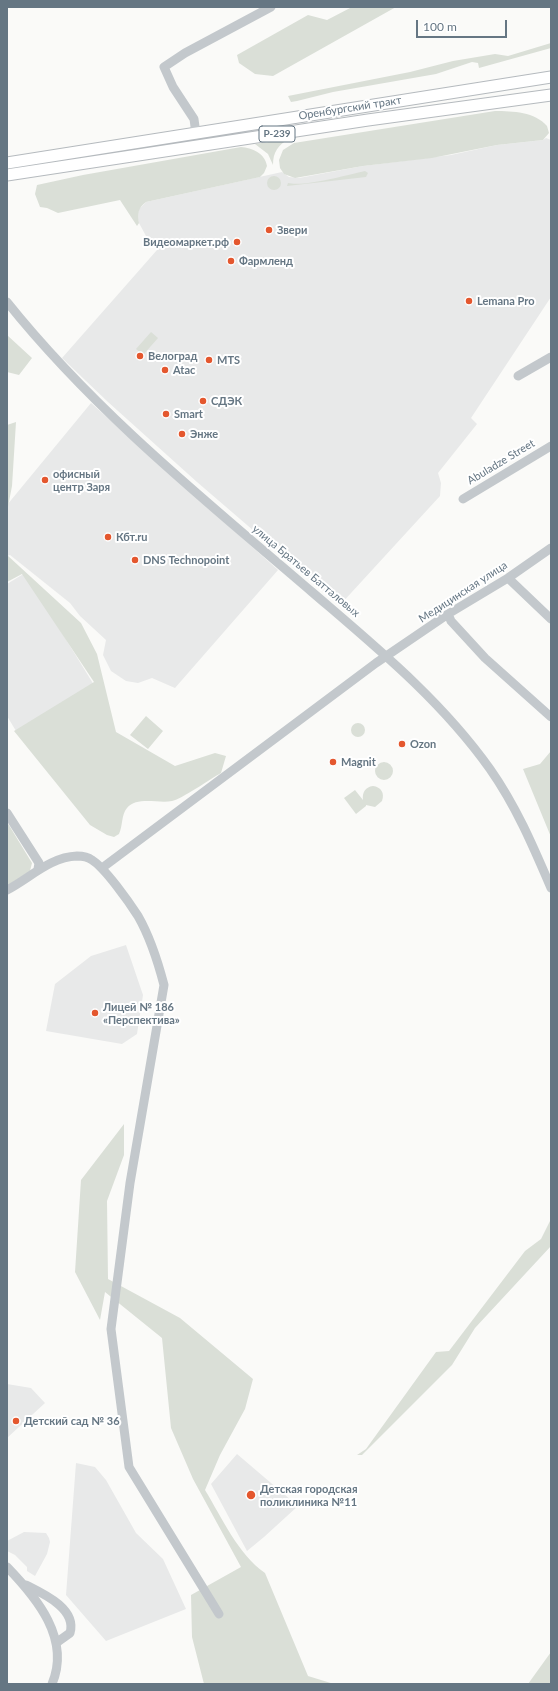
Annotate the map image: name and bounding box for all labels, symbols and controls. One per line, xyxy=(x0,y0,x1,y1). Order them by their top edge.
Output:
scale bar xyxy=(418,12,509,38)
text: 100 m xyxy=(423,19,457,34)
street label: Оренбургский тракт xyxy=(298,93,402,123)
road number: Р-239 xyxy=(259,126,295,142)
place label: Звери xyxy=(277,223,307,237)
marker: Звери xyxy=(264,225,274,235)
place label: Видеомаркет.рф xyxy=(143,235,229,249)
marker: Видеомаркет.рф xyxy=(232,237,242,247)
place label: Фармленд xyxy=(239,254,293,268)
marker: Фармленд xyxy=(226,256,236,266)
place label: Lemana Pro xyxy=(477,294,535,308)
marker: Lemana Pro xyxy=(464,296,474,306)
place label: Велоград xyxy=(148,349,197,363)
marker: Велоград xyxy=(135,351,145,361)
place label: MTS xyxy=(217,353,240,367)
marker: MTS xyxy=(204,355,214,365)
place label: Atac xyxy=(173,363,195,377)
marker: Atac xyxy=(160,365,170,375)
place label: СДЭК xyxy=(211,394,242,408)
marker: СДЭК xyxy=(198,396,208,406)
place label: Smart xyxy=(174,407,203,421)
marker: Smart xyxy=(161,409,171,419)
place label: Энже xyxy=(190,427,218,441)
marker: Энже xyxy=(177,429,187,439)
street label: Abuladze Street xyxy=(465,437,537,487)
place label: офисный центр Заря xyxy=(53,467,110,493)
marker: офисный центр Заря xyxy=(40,475,50,485)
street label: улица Братьев Батталовых xyxy=(250,522,362,620)
place label: Кбт.ru xyxy=(116,530,148,544)
marker: Кбт.ru xyxy=(103,532,113,542)
place label: DNS Technopoint xyxy=(143,553,229,567)
marker: DNS Technopoint xyxy=(130,555,140,565)
street label: Медицинская улица xyxy=(416,558,510,626)
place label: Ozon xyxy=(410,737,436,751)
marker: Ozon xyxy=(397,739,407,749)
place label: Magnit xyxy=(341,755,376,769)
marker: Magnit xyxy=(328,757,338,767)
place label: Лицей № 186 «Перспектива» xyxy=(103,1000,180,1026)
marker: Лицей № 186 «Перспектива» xyxy=(90,1008,100,1018)
place label: Детский сад № 36 xyxy=(24,1414,120,1428)
marker: Детский сад № 36 xyxy=(11,1416,21,1426)
place label: Детская городская поликлиника №11 xyxy=(260,1482,358,1508)
marker: Детская городская поликлиника №11 xyxy=(245,1489,257,1501)

